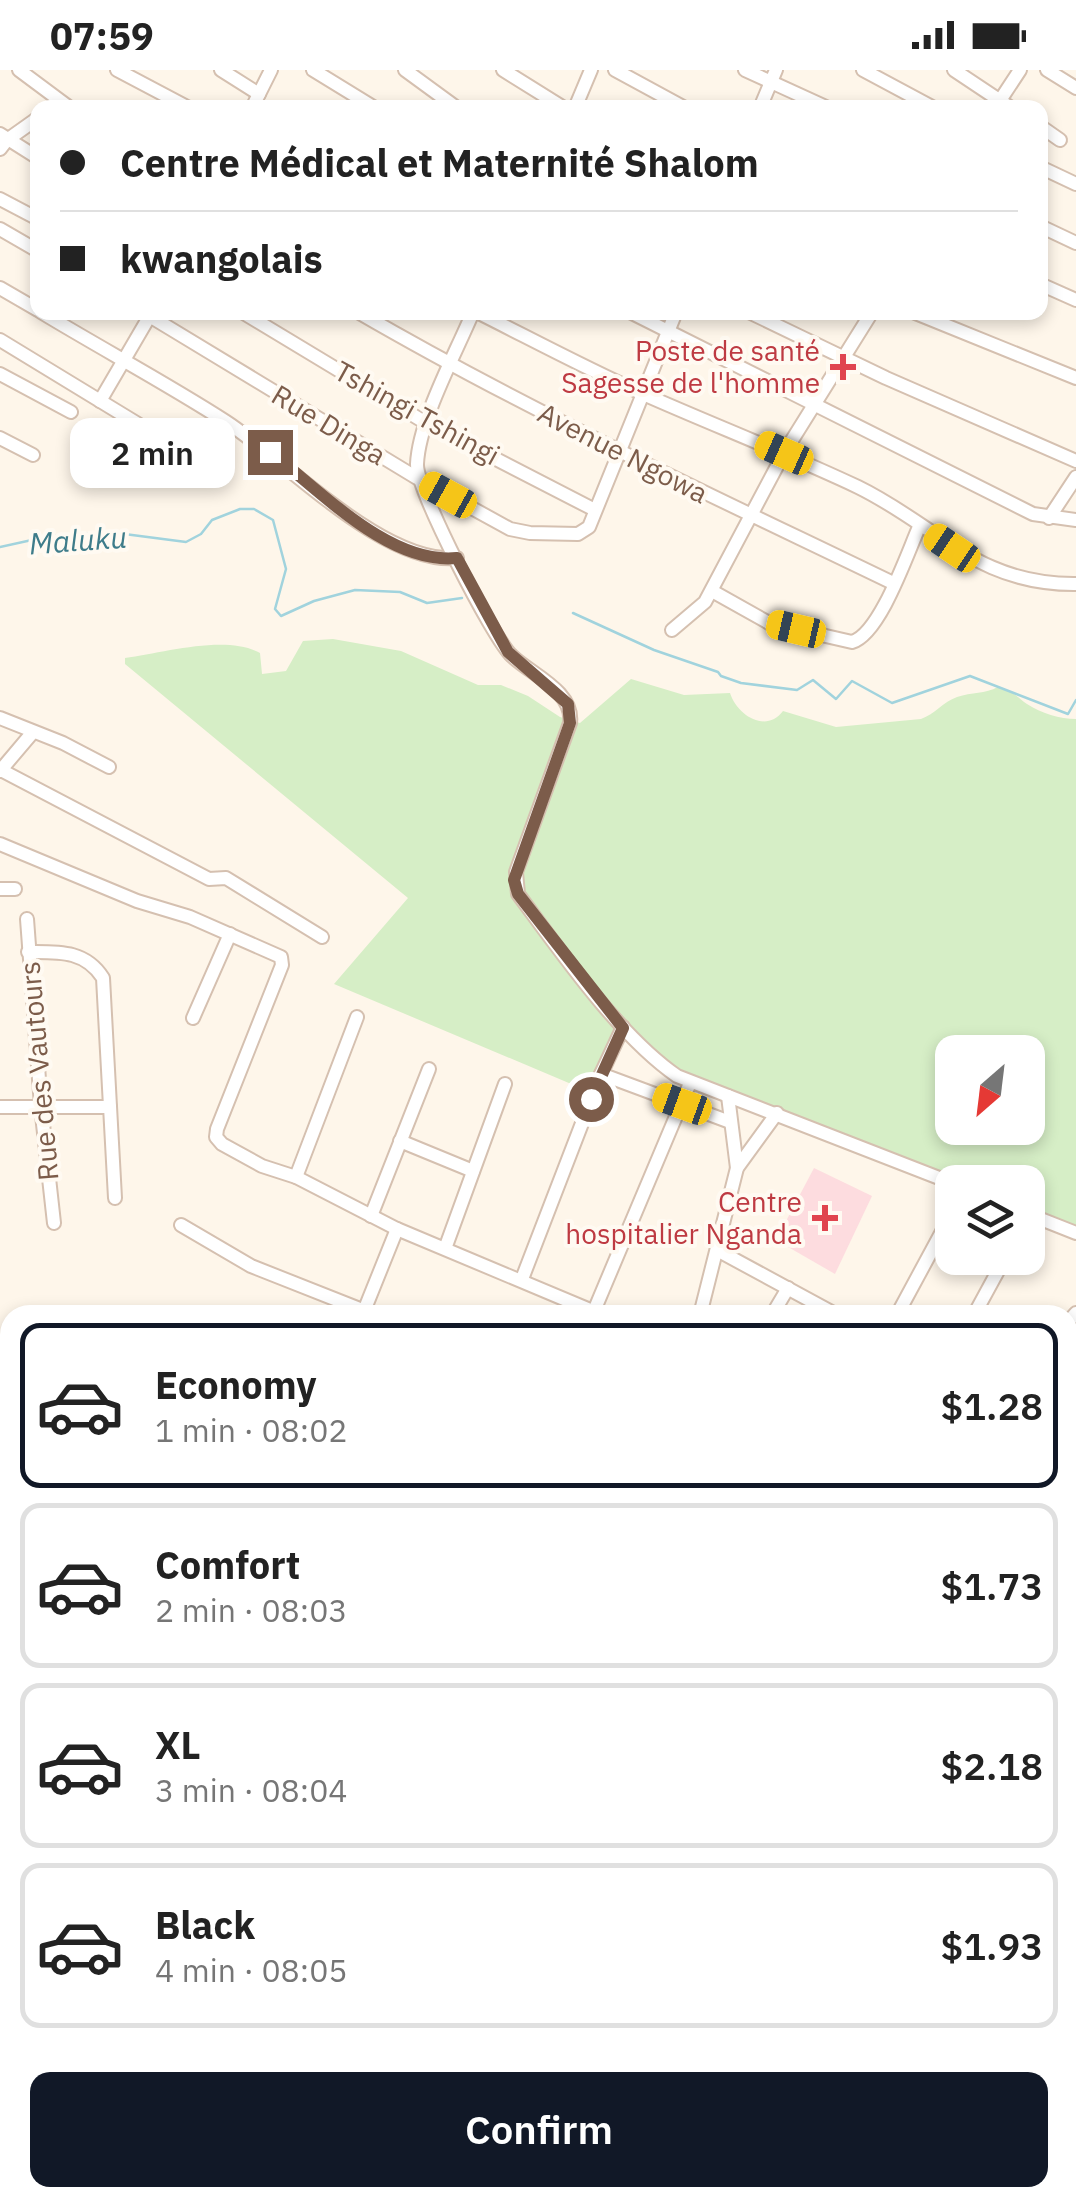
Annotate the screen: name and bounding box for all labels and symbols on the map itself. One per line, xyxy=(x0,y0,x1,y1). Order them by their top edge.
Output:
place label: Poste de santé Sagesse de l'homme xyxy=(561,332,820,401)
street label: Tshingi Tshingi xyxy=(328,352,506,473)
marker: Poste de santé Sagesse de l'homme xyxy=(830,354,856,380)
street label: Rue Dinga xyxy=(265,376,393,473)
street label: Avenue Ngowa xyxy=(532,394,715,511)
callout: 2 min xyxy=(70,417,235,487)
car xyxy=(750,427,818,479)
route end xyxy=(248,430,293,475)
car xyxy=(414,467,482,523)
water label: Maluku xyxy=(28,517,128,562)
car xyxy=(919,519,985,577)
car xyxy=(763,608,829,650)
street label: Rue des Vautours xyxy=(10,960,67,1182)
north arrow xyxy=(935,1035,1045,1145)
route start xyxy=(569,1077,614,1122)
car xyxy=(649,1080,715,1128)
place label: Centre hospitalier Nganda xyxy=(565,1183,802,1252)
marker: Centre hospitalier Nganda xyxy=(812,1205,838,1231)

